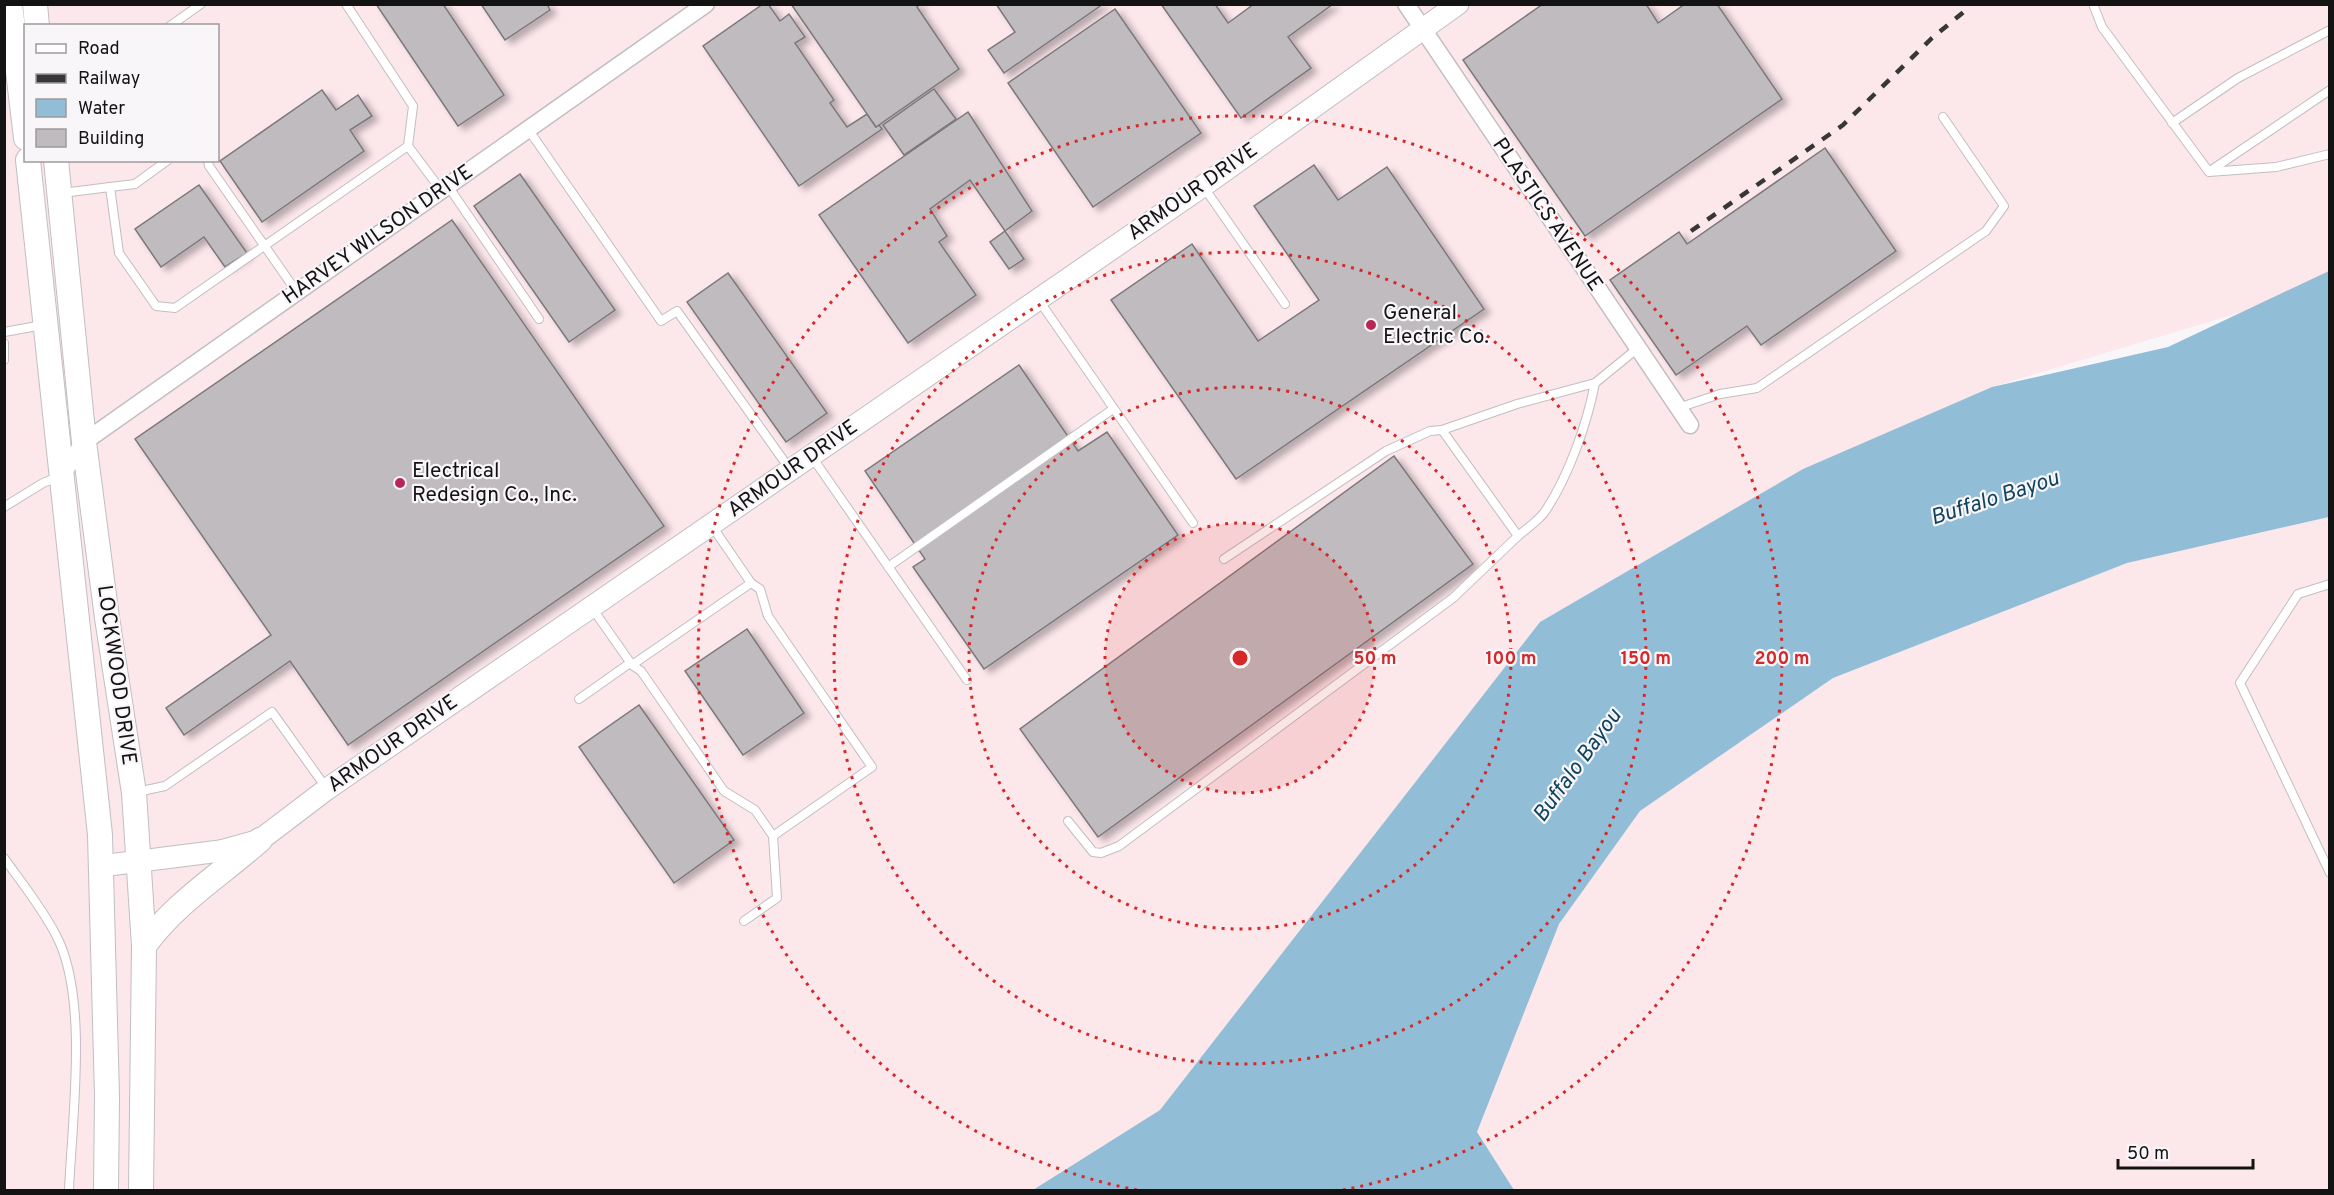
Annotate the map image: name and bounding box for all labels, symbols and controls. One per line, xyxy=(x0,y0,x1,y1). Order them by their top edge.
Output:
legend xyxy=(24,24,219,162)
text: Road xyxy=(78,38,120,61)
text: Railway xyxy=(78,68,140,91)
text: Water xyxy=(78,98,125,121)
text: Building xyxy=(78,128,144,151)
street label: PLASTICS AVENUE xyxy=(1486,133,1608,297)
street label: ARMOUR DRIVE xyxy=(1122,137,1264,247)
street label: HARVEY WILSON DRIVE xyxy=(277,159,479,311)
place label: General Electric Co. xyxy=(1383,300,1489,351)
marker: General Electric Co. xyxy=(1364,318,1378,332)
street label: ARMOUR DRIVE xyxy=(722,414,864,524)
place label: Electrical Redesign Co., Inc. xyxy=(412,458,577,509)
water label: Buffalo Bayou xyxy=(1927,465,2064,532)
marker: Electrical Redesign Co., Inc. xyxy=(393,476,407,490)
street label: LOCKWOOD DRIVE xyxy=(90,583,142,767)
centre of rings xyxy=(1230,648,1250,668)
text: 50 m xyxy=(1353,648,1397,671)
text: 100 m xyxy=(1485,648,1537,671)
text: 150 m xyxy=(1621,648,1671,671)
text: 200 m xyxy=(1754,648,1810,671)
street label: ARMOUR DRIVE xyxy=(322,689,464,799)
water label: Buffalo Bayou xyxy=(1528,703,1629,828)
scale bar xyxy=(2118,1132,2253,1170)
text: 50 m xyxy=(2127,1143,2169,1166)

